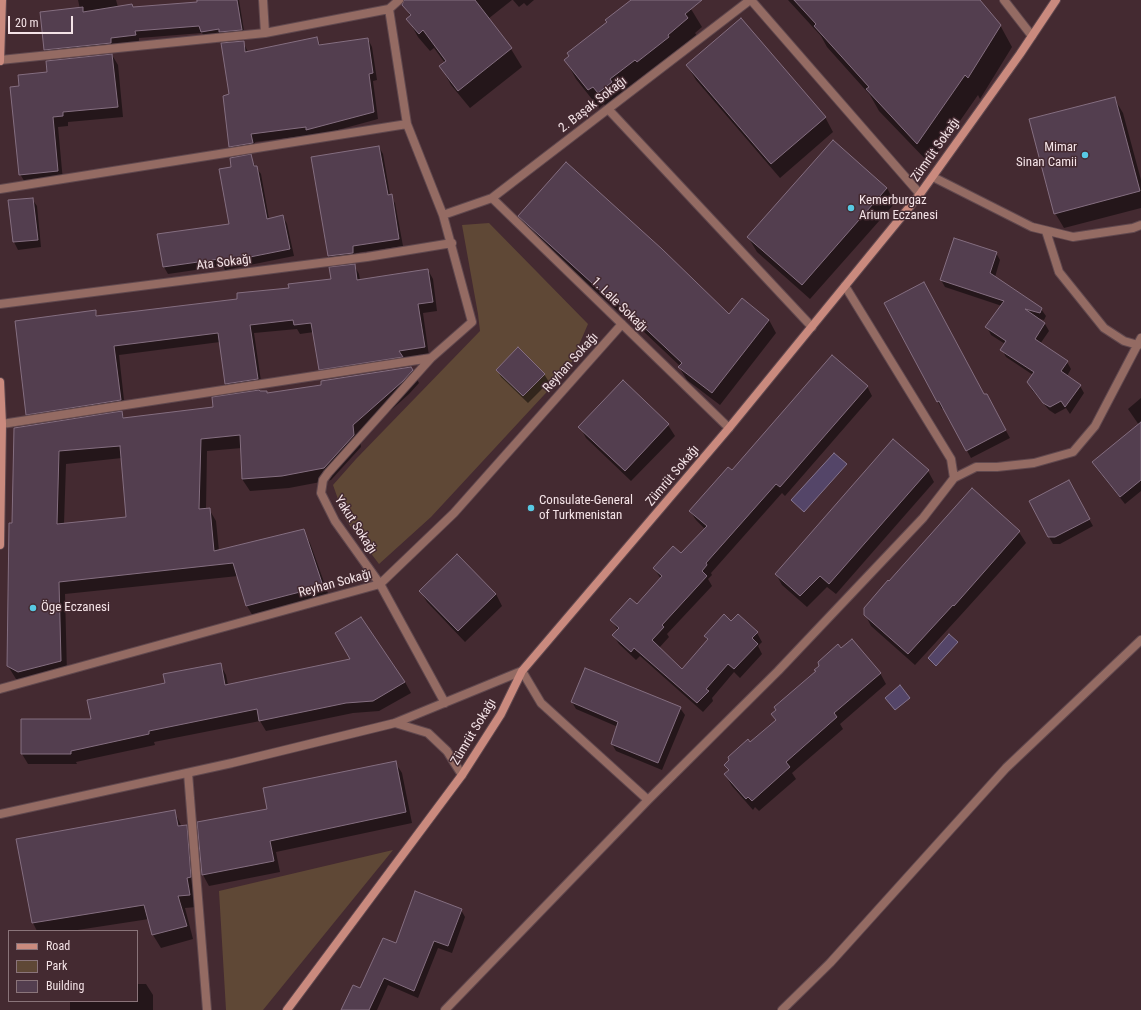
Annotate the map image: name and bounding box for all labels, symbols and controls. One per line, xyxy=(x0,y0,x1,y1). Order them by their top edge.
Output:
scale bar xyxy=(10,8,75,34)
text: 20 m xyxy=(15,16,39,30)
street label: 2. Başak Sokağı xyxy=(556,74,630,136)
street label: Zümrüt Sokağı xyxy=(908,115,964,185)
place label: Mimar Sinan Camii xyxy=(1016,140,1077,171)
marker: Mimar Sinan Camii xyxy=(1080,150,1090,160)
place label: Kemerburgaz Arium Eczanesi xyxy=(859,193,938,224)
marker: Kemerburgaz Arium Eczanesi xyxy=(846,203,856,213)
street label: Ata Sokağı xyxy=(196,252,252,274)
street label: 1. Lale Sokağı xyxy=(588,274,650,336)
street label: Reyhan Sokağı xyxy=(540,330,602,396)
street label: Zümrüt Sokağı xyxy=(643,442,703,510)
street label: Yakut Sokağı xyxy=(330,493,380,557)
place label: Consulate-General of Turkmenistan xyxy=(539,493,633,524)
marker: Consulate-General of Turkmenistan xyxy=(526,503,536,513)
street label: Reyhan Sokağı xyxy=(297,567,373,601)
place label: Öge Eczanesi xyxy=(41,600,110,616)
marker: Öge Eczanesi xyxy=(28,603,38,613)
street label: Zümrüt Sokağı xyxy=(448,696,500,768)
legend xyxy=(8,930,138,1002)
text: Road xyxy=(46,939,70,953)
text: Park xyxy=(46,959,67,973)
text: Building xyxy=(46,979,84,993)

